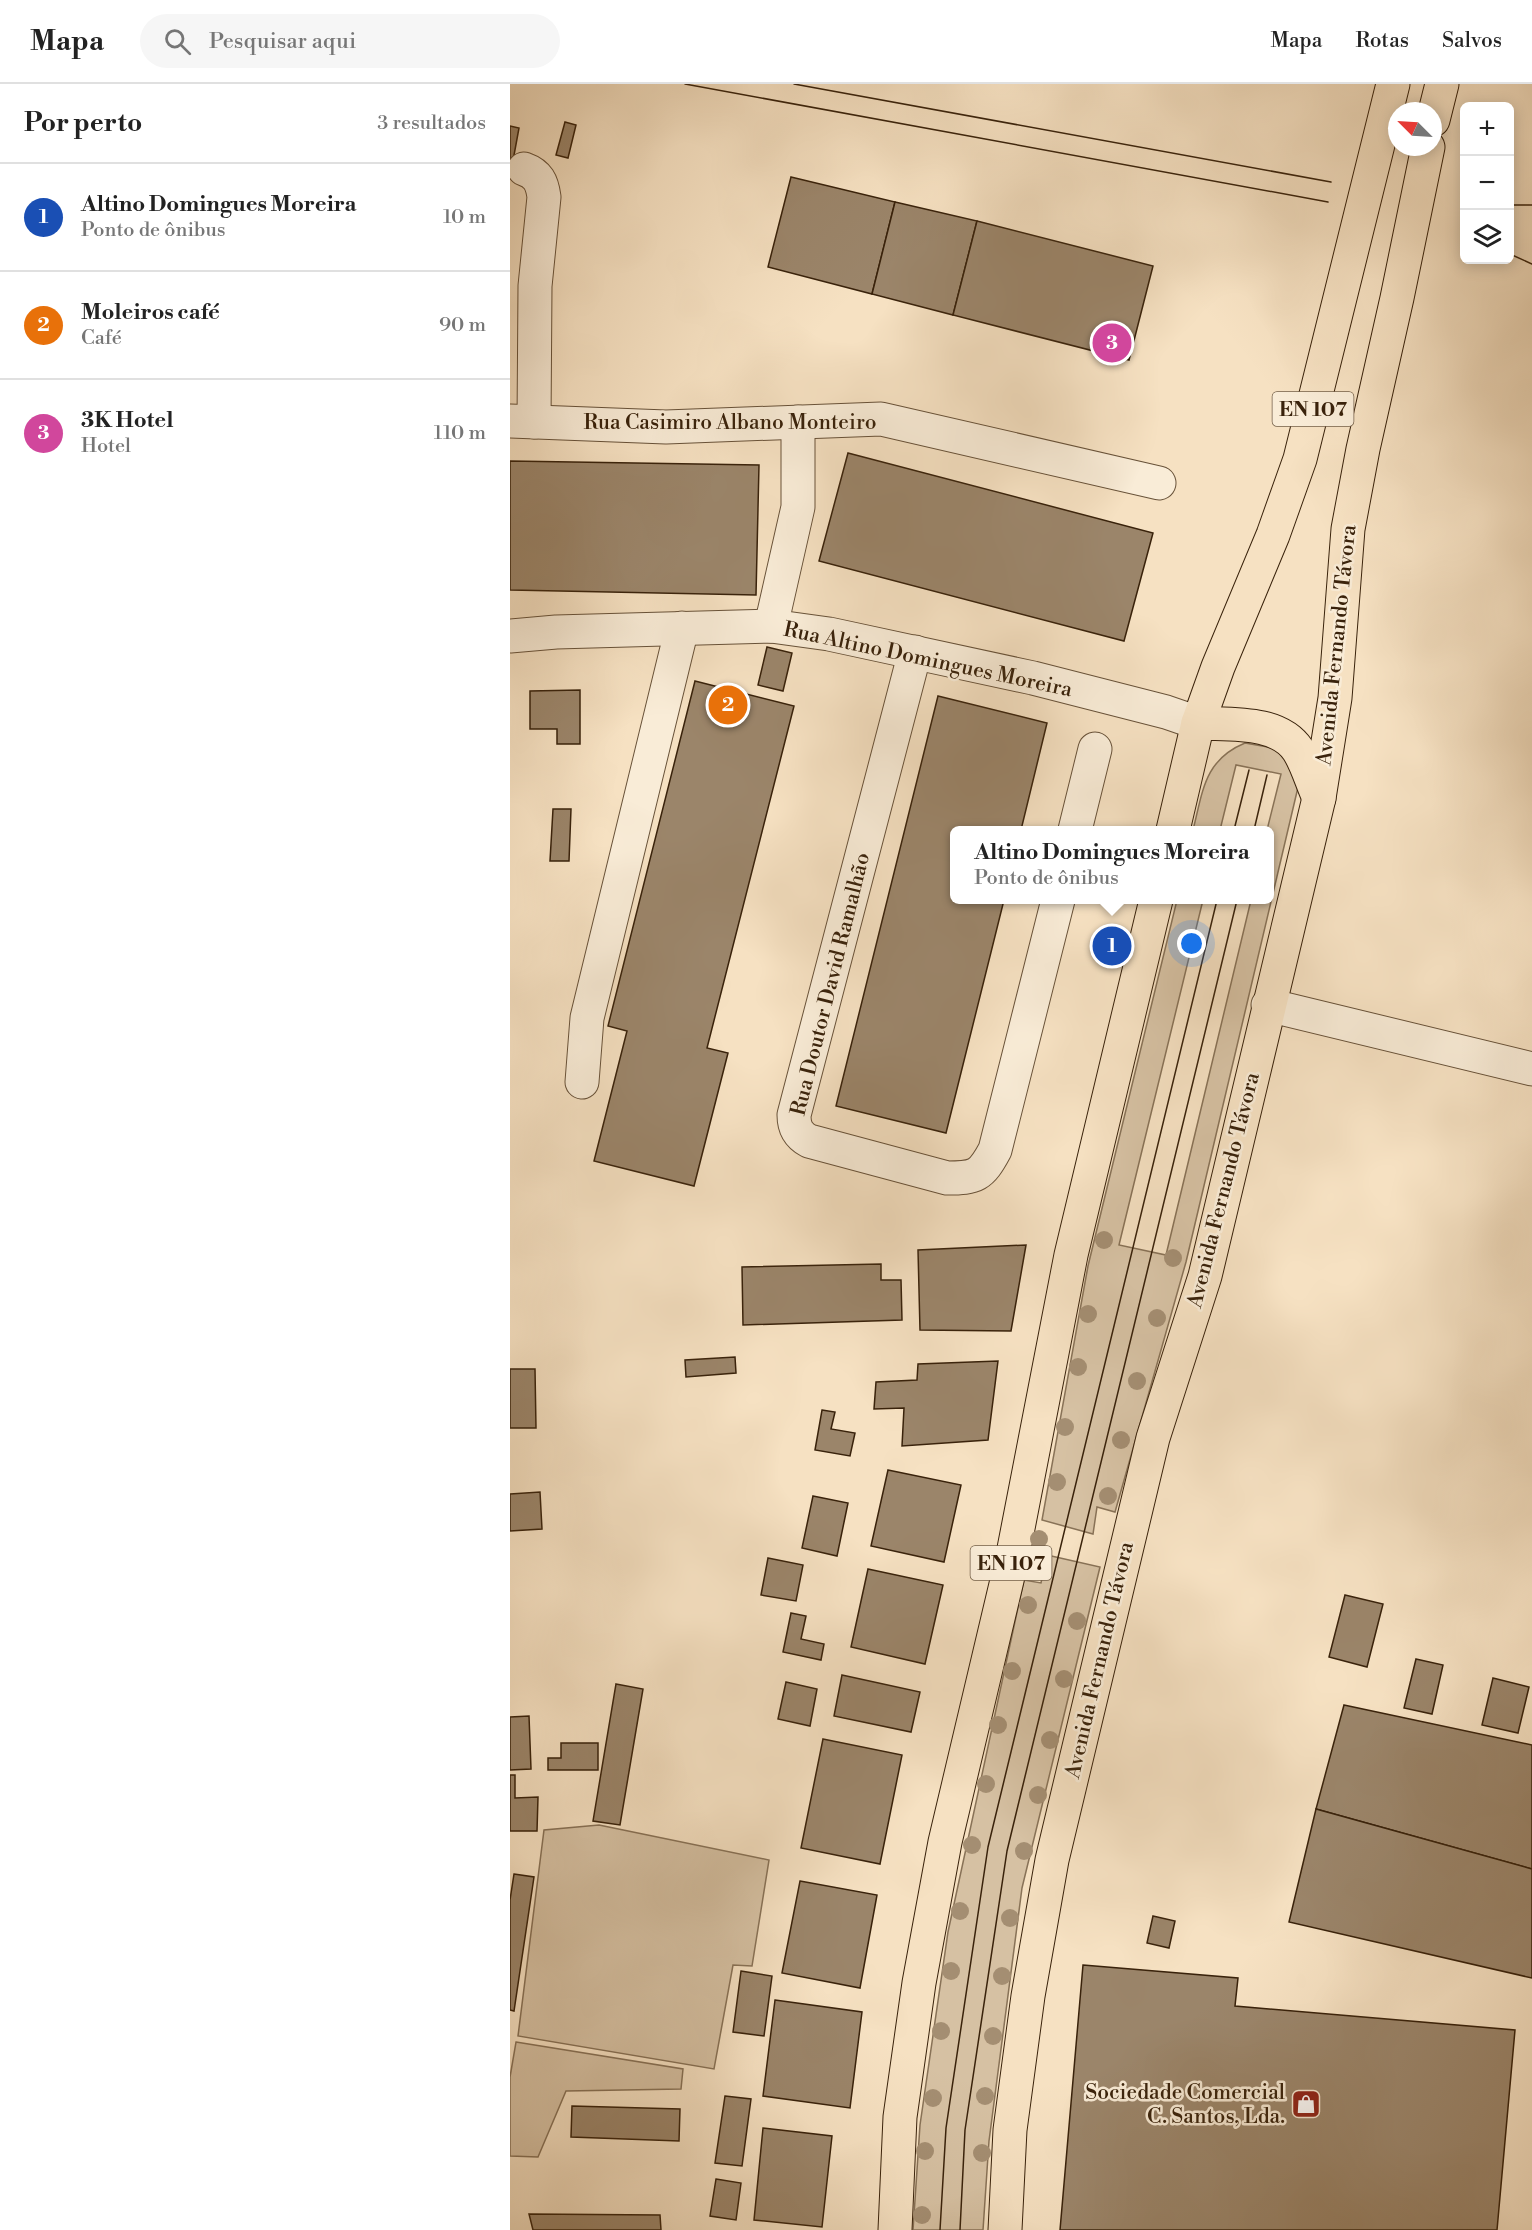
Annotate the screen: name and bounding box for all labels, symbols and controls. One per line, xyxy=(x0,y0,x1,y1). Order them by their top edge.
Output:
search box xyxy=(140,14,560,68)
text: Mapa xyxy=(30,24,104,59)
icon: search xyxy=(161,25,194,58)
text: Pesquisar aqui xyxy=(209,28,356,55)
text: Mapa xyxy=(1270,28,1322,54)
text: Rotas xyxy=(1355,28,1409,54)
text: Salvos xyxy=(1442,28,1502,54)
north arrow xyxy=(1388,102,1442,156)
map controls xyxy=(1460,102,1514,264)
button: + xyxy=(1460,102,1514,156)
text: Por perto xyxy=(24,107,142,139)
text: 3 resultados xyxy=(377,111,486,136)
button: − xyxy=(1460,156,1514,210)
text: Altino Domingues Moreira xyxy=(81,191,357,218)
text: 1 xyxy=(39,205,48,230)
text: 10 m xyxy=(443,205,486,230)
button: layers xyxy=(1460,210,1514,264)
text: Ponto de ônibus xyxy=(81,218,226,243)
text: Moleiros café xyxy=(81,299,220,326)
text: 2 xyxy=(37,313,50,338)
text: 90 m xyxy=(439,313,486,338)
pin: 3 xyxy=(1092,320,1132,366)
text: Café xyxy=(81,326,122,351)
road number: EN 107 xyxy=(1272,392,1354,426)
text: 3K Hotel xyxy=(81,407,173,434)
street label: Rua Casimiro Albano Monteiro xyxy=(583,410,877,436)
text: 3 xyxy=(37,421,50,446)
text: 110 m xyxy=(434,421,486,446)
text: Hotel xyxy=(81,434,131,459)
street label: Avenida Fernando Távora xyxy=(1311,523,1363,768)
street label: Rua Altino Domingues Moreira xyxy=(781,617,1075,703)
pin: 2 xyxy=(708,682,748,728)
popup xyxy=(950,826,1274,904)
text: Altino Domingues Moreira xyxy=(974,839,1250,866)
street label: Rua Doutor David Ramalhão xyxy=(786,850,876,1118)
text: Ponto de ônibus xyxy=(974,866,1119,891)
pin: 1 xyxy=(1092,924,1132,968)
your location xyxy=(1177,929,1206,958)
street label: Avenida Fernando Távora xyxy=(1182,1069,1266,1312)
street label: Avenida Fernando Távora xyxy=(1060,1539,1140,1782)
road number: EN 107 xyxy=(970,1546,1052,1580)
place label: Sociedade Comercial C. Santos, Lda. xyxy=(1085,2080,1285,2130)
shop icon: Sociedade Comercial C. Santos, Lda. xyxy=(1290,2088,1322,2120)

